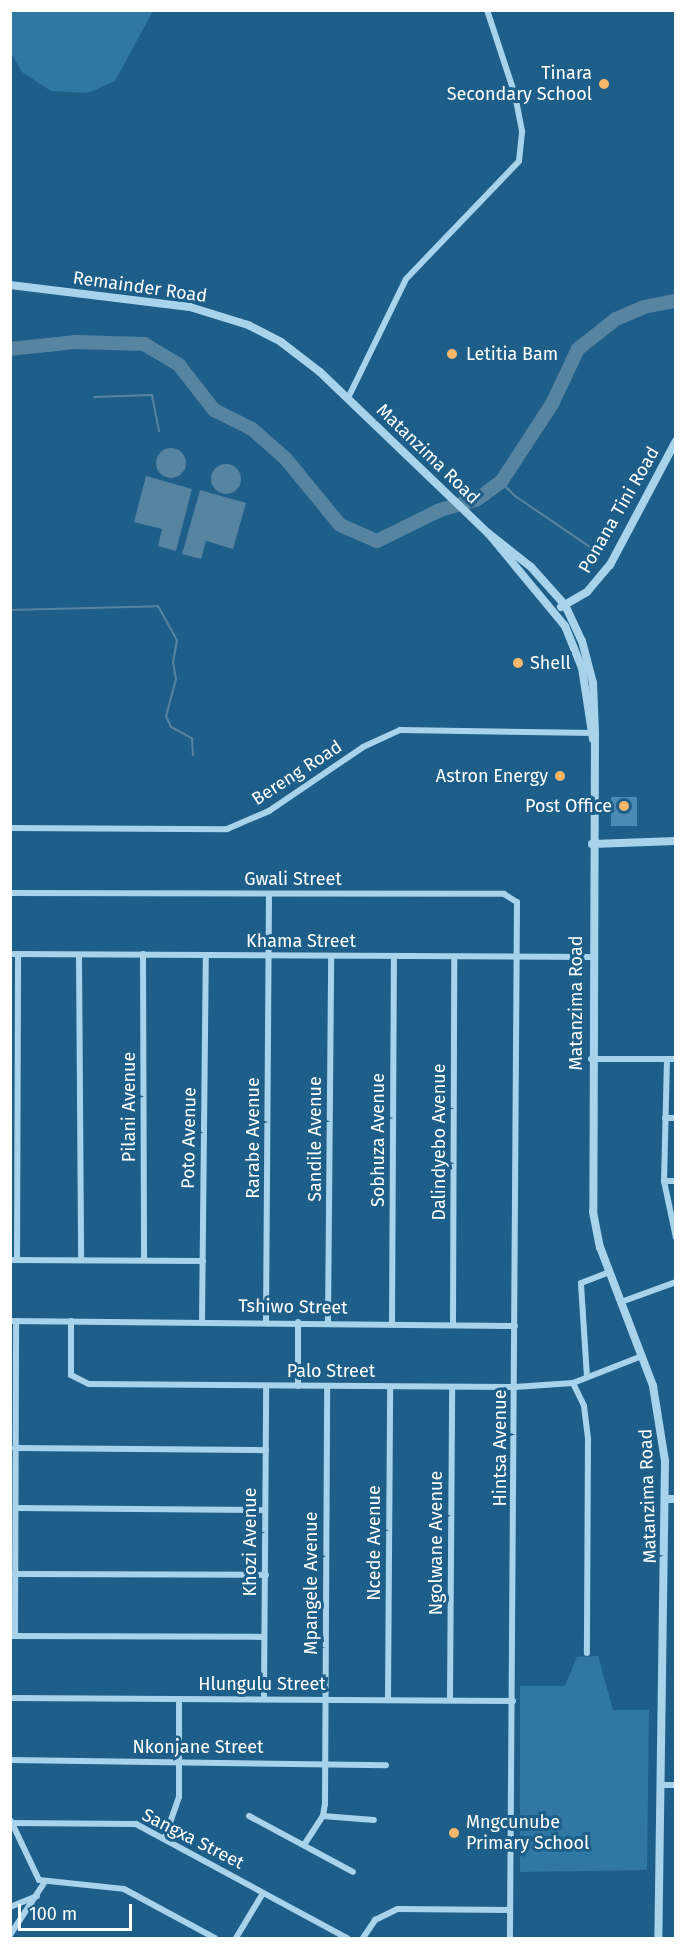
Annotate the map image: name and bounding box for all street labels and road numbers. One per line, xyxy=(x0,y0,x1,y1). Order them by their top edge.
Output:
street label: Remainder Road xyxy=(72,267,208,307)
street label: Matanzima Road xyxy=(372,399,484,509)
street label: Ponana Tini Road xyxy=(574,443,664,577)
street label: Bereng Road xyxy=(248,736,346,810)
street label: Gwali Street xyxy=(244,868,342,890)
street label: Khama Street xyxy=(246,930,356,952)
street label: Matanzima Road xyxy=(565,936,587,1070)
street label: Pilani Avenue xyxy=(118,1052,140,1162)
street label: Dalindyebo Avenue xyxy=(428,1064,450,1220)
street label: Sobhuza Avenue xyxy=(367,1073,389,1207)
street label: Sandile Avenue xyxy=(304,1076,326,1202)
street label: Rarabe Avenue xyxy=(242,1077,264,1199)
street label: Poto Avenue xyxy=(177,1087,201,1189)
street label: Tshiwo Street xyxy=(238,1295,348,1319)
street label: Palo Street xyxy=(287,1360,375,1382)
street label: Hintsa Avenue xyxy=(489,1390,511,1506)
street label: Matanzima Road xyxy=(635,1428,661,1564)
street label: Ngolwane Avenue xyxy=(425,1471,447,1615)
street label: Ncede Avenue xyxy=(363,1485,385,1601)
street label: Khozi Avenue xyxy=(239,1488,261,1596)
street label: Mpangele Avenue xyxy=(300,1511,322,1655)
street label: Hlungulu Street xyxy=(198,1673,326,1695)
street label: Nkonjane Street xyxy=(132,1736,264,1758)
street label: Sangxa Street xyxy=(138,1804,248,1874)

